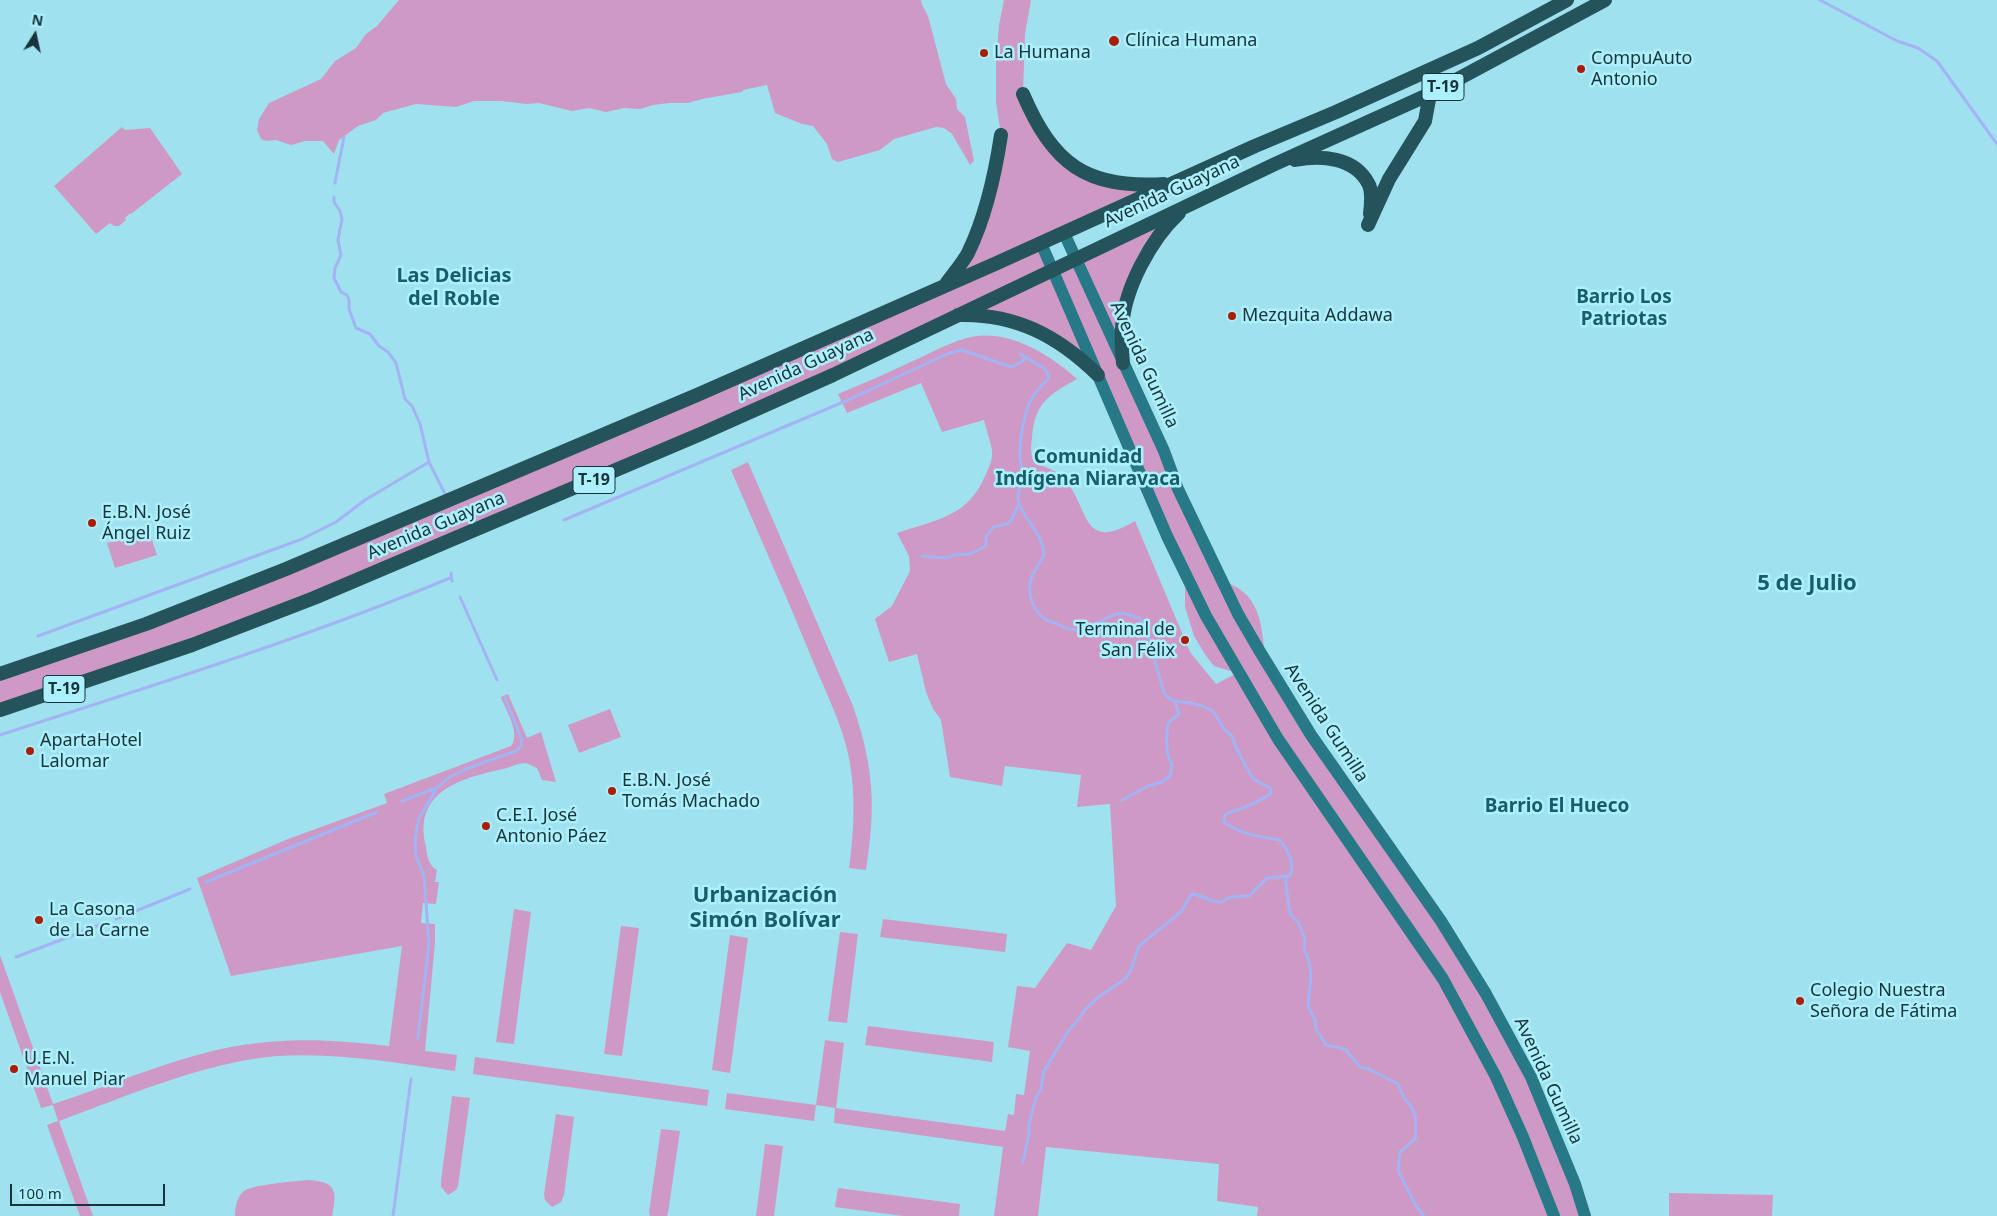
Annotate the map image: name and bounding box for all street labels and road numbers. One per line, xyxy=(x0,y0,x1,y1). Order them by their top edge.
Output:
road number: T-19 xyxy=(1422,74,1464,100)
street label: Avenida Guayana xyxy=(1101,151,1243,233)
street label: Avenida Gumilla xyxy=(1105,298,1183,432)
street label: Avenida Guayana xyxy=(735,324,877,406)
road number: T-19 xyxy=(573,466,615,494)
street label: Avenida Guayana xyxy=(364,487,508,565)
street label: Avenida Gumilla xyxy=(1279,659,1373,787)
road number: T-19 xyxy=(43,676,85,702)
street label: Avenida Gumilla xyxy=(1509,1014,1587,1148)

